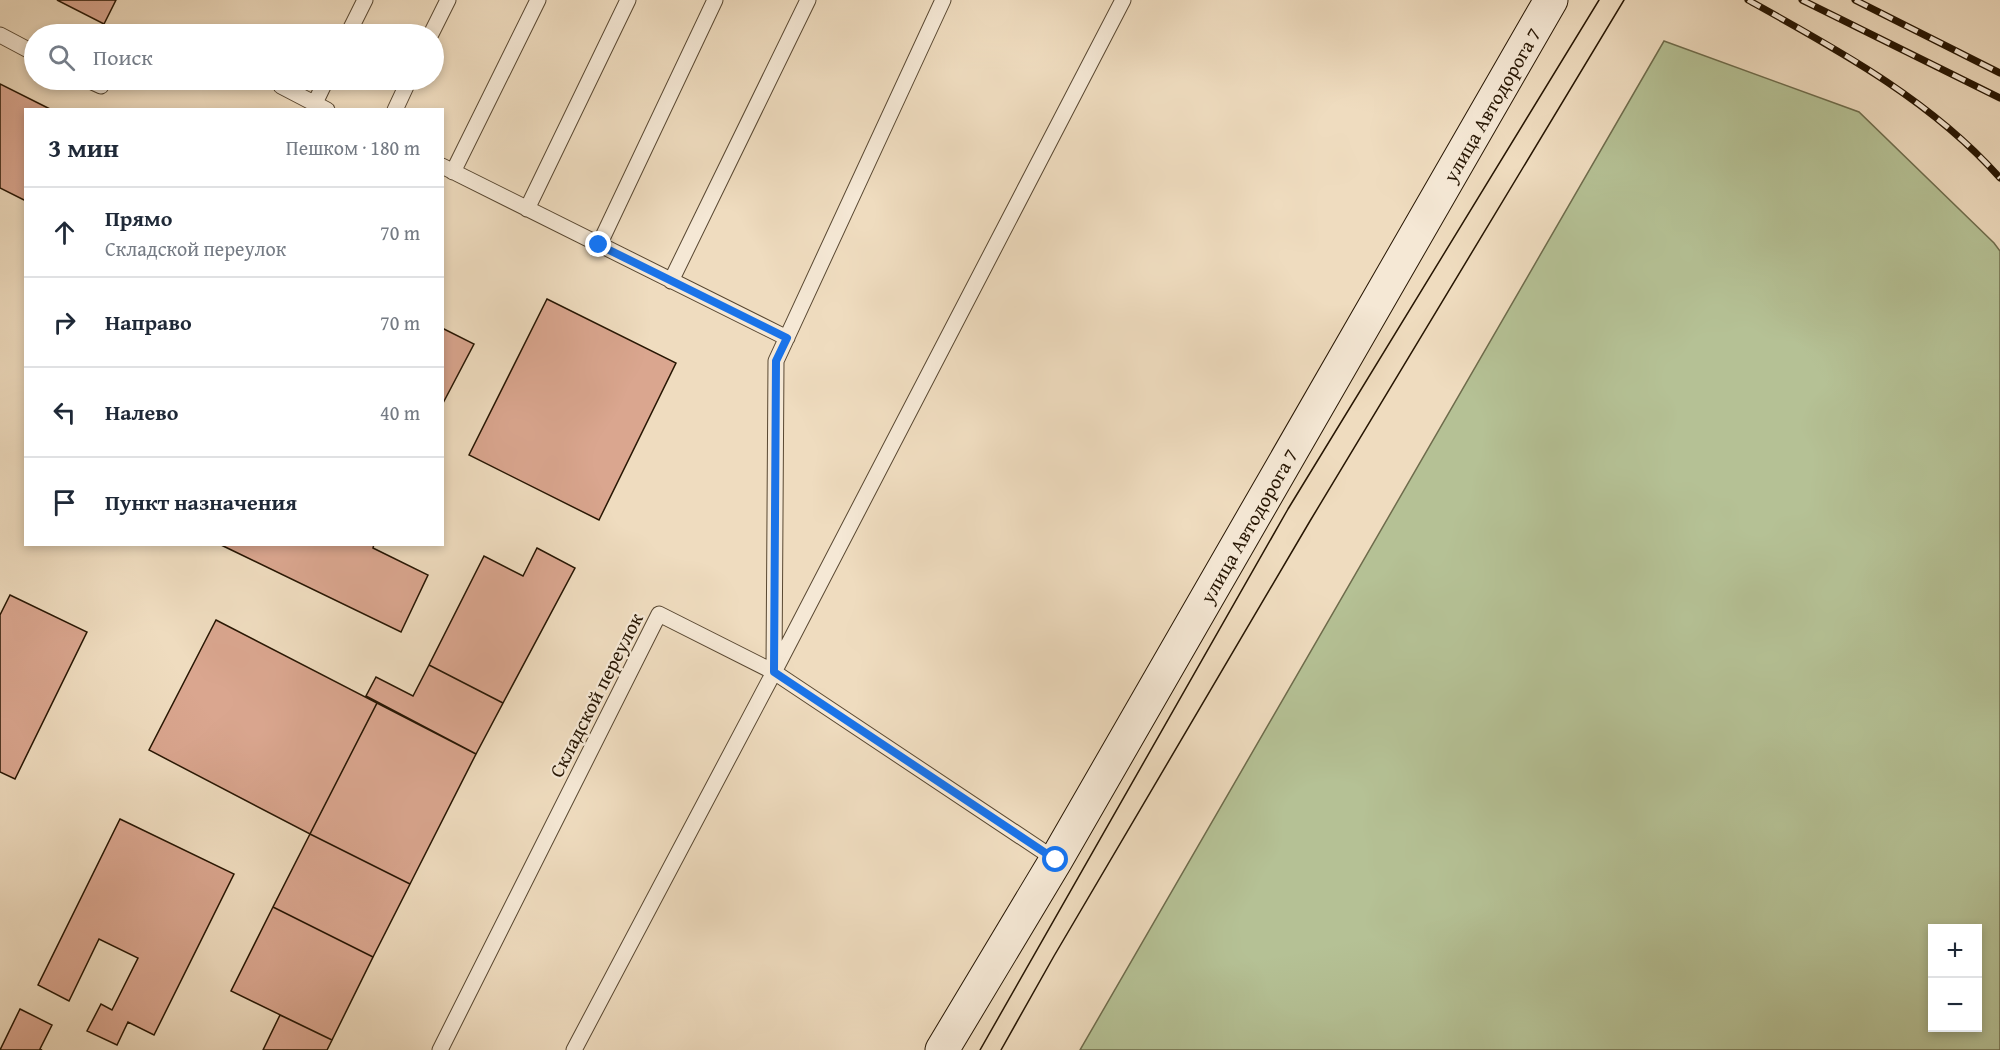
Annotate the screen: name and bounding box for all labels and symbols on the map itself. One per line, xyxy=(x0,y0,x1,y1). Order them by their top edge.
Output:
street label: улица Автодорога 7 xyxy=(1435,22,1548,188)
route end xyxy=(585,231,611,257)
street label: улица Автодорога 7 xyxy=(1192,443,1305,609)
street label: Складской переулок xyxy=(541,607,650,782)
route start xyxy=(1042,846,1068,872)

